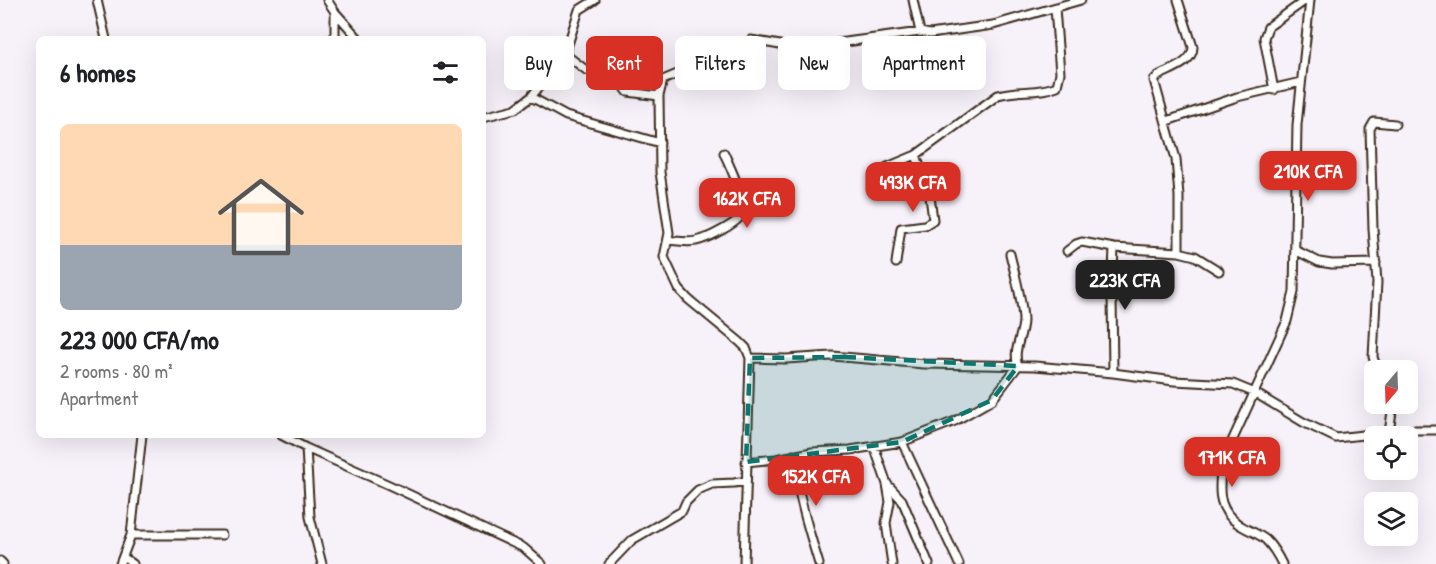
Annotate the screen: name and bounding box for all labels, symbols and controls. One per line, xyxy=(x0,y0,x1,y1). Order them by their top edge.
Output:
chip: Buy xyxy=(504,36,574,90)
chip: Rent xyxy=(586,36,663,90)
chip: Filters xyxy=(675,36,766,90)
chip: New xyxy=(778,36,850,90)
chip: Apartment xyxy=(862,36,986,90)
text: 6 homes xyxy=(60,55,136,90)
icon: filters xyxy=(429,56,462,89)
pin: 210K CFA xyxy=(1246,151,1370,202)
text: 210K CFA xyxy=(1274,157,1342,184)
pin: 493K CFA xyxy=(851,162,975,213)
icon: home xyxy=(207,163,315,271)
text: 493K CFA xyxy=(879,168,947,195)
pin: 162K CFA xyxy=(685,178,809,229)
text: 162K CFA xyxy=(713,184,781,211)
pin: 223K CFA xyxy=(1063,260,1187,311)
text: 223K CFA xyxy=(1090,266,1160,293)
text: 223 000 CFA/mo xyxy=(60,322,219,357)
text: 2 rooms · 80 m² xyxy=(60,357,173,384)
north arrow xyxy=(1364,360,1418,414)
map controls xyxy=(1364,360,1418,546)
text: Apartment xyxy=(60,384,138,411)
button: locate xyxy=(1364,426,1418,480)
pin: 171K CFA xyxy=(1170,437,1294,488)
text: 171K CFA xyxy=(1198,443,1266,470)
pin: 152K CFA xyxy=(754,456,878,507)
text: 152K CFA xyxy=(782,462,850,489)
button: layers xyxy=(1364,492,1418,546)

